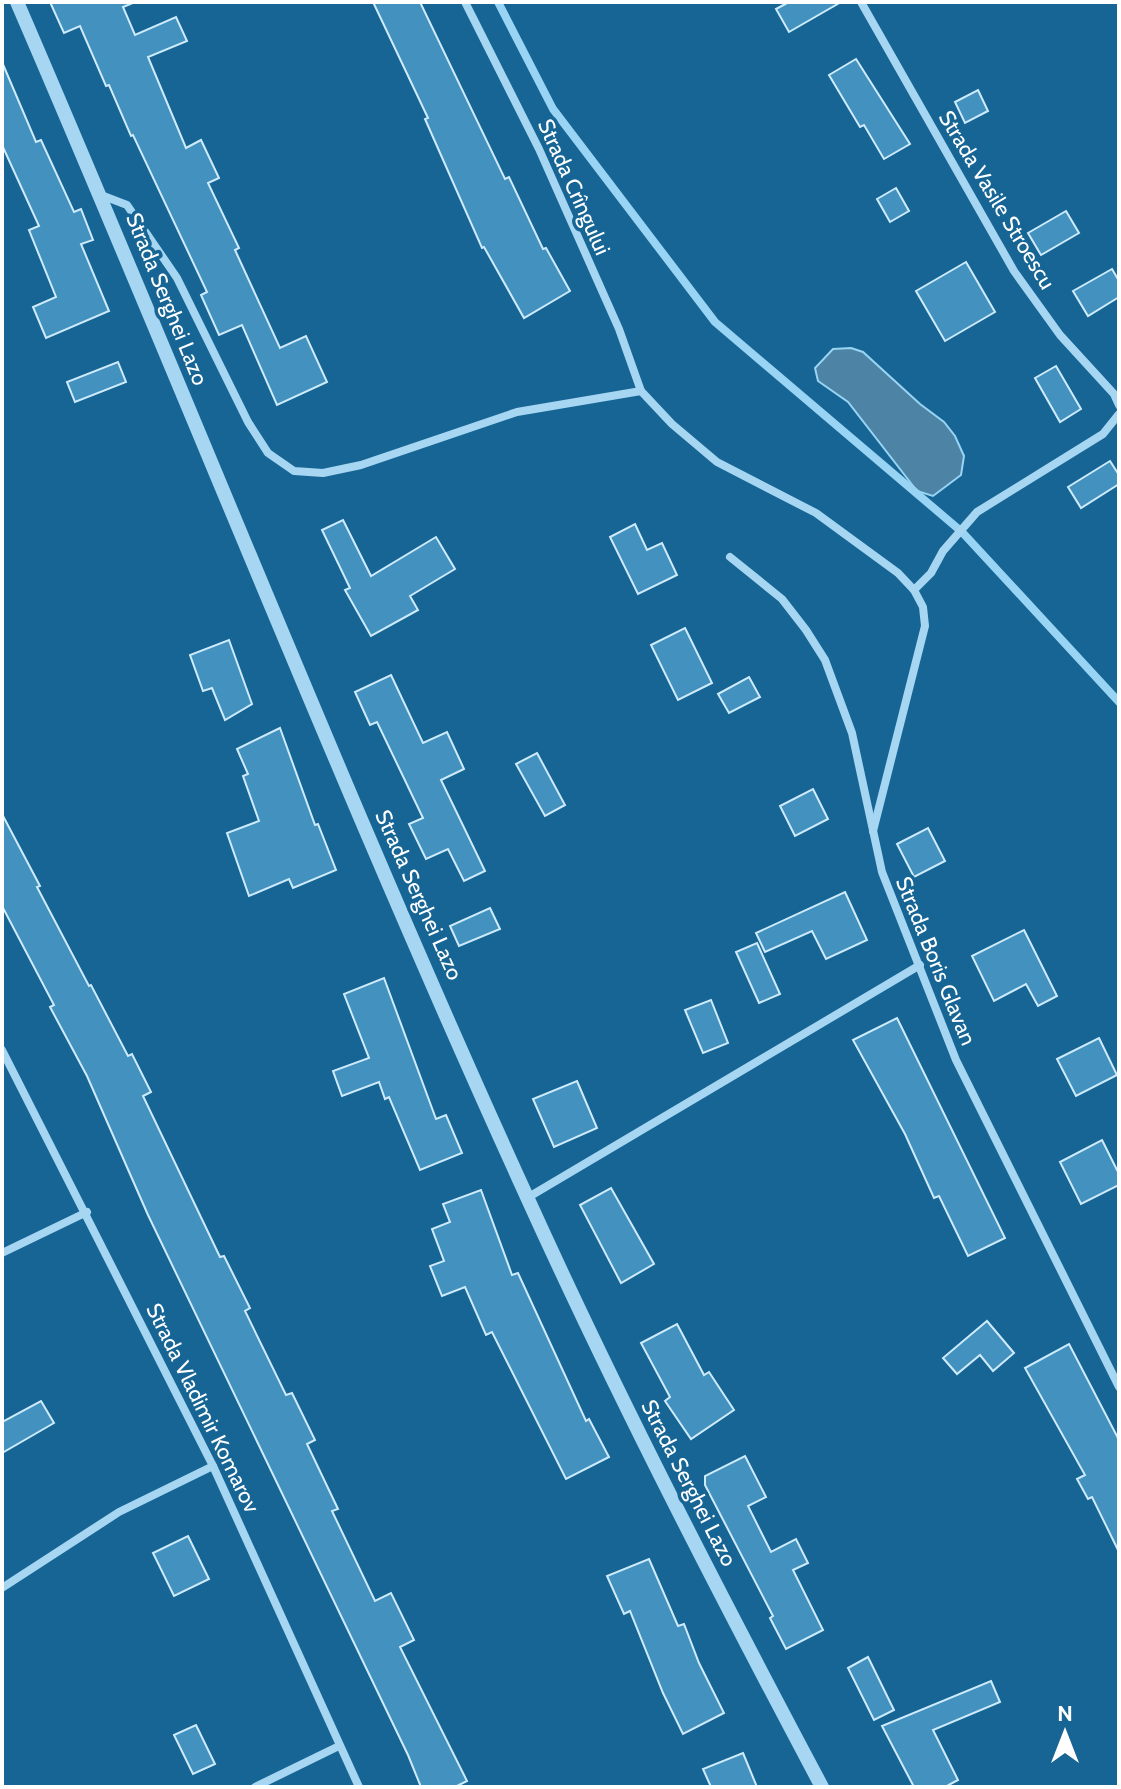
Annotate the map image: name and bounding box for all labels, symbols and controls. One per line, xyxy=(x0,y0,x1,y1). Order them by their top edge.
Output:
street label: Strada Vasile Stroescu xyxy=(933,106,1061,294)
street label: Strada Crîngului xyxy=(532,115,616,259)
street label: Strada Serghei Lazo xyxy=(120,209,214,389)
street label: Strada Serghei Lazo xyxy=(369,806,469,984)
street label: Strada Boris Glavan xyxy=(890,873,982,1049)
street label: Strada Vladimir Komarov xyxy=(140,1299,266,1517)
street label: Strada Serghei Lazo xyxy=(635,1395,743,1571)
north arrow xyxy=(1025,1693,1105,1773)
text: N xyxy=(1057,1700,1073,1727)

